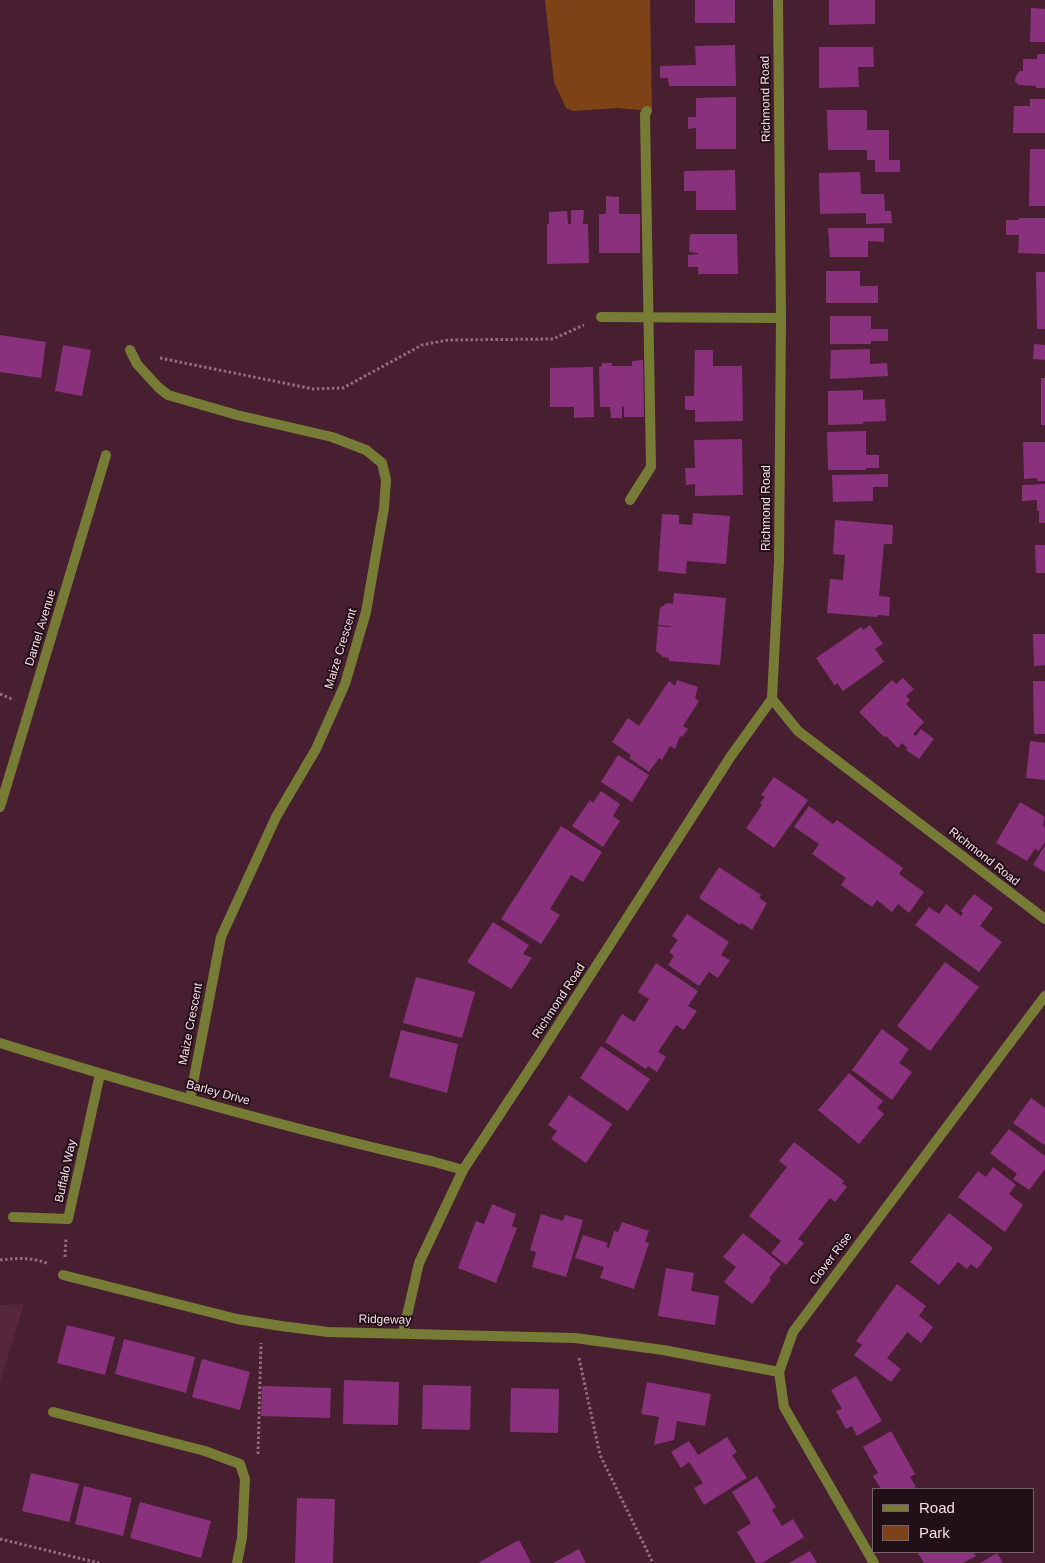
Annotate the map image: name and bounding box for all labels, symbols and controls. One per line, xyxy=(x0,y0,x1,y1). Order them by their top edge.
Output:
street label: Richmond Road xyxy=(758,56,774,142)
street label: Richmond Road xyxy=(760,465,774,551)
street label: Darnel Avenue xyxy=(23,588,59,668)
street label: Maize Crescent xyxy=(322,607,360,691)
street label: Richmond Road xyxy=(946,825,1022,889)
street label: Richmond Road xyxy=(530,961,588,1041)
street label: Maize Crescent xyxy=(176,982,206,1066)
street label: Barley Drive xyxy=(185,1078,251,1108)
street label: Buffalo Way xyxy=(52,1138,80,1204)
street label: Clover Rise xyxy=(807,1230,855,1288)
street label: Ridgeway xyxy=(359,1312,411,1328)
legend xyxy=(872,1488,1035,1553)
text: Road xyxy=(919,1499,955,1516)
text: Park xyxy=(919,1524,950,1541)

